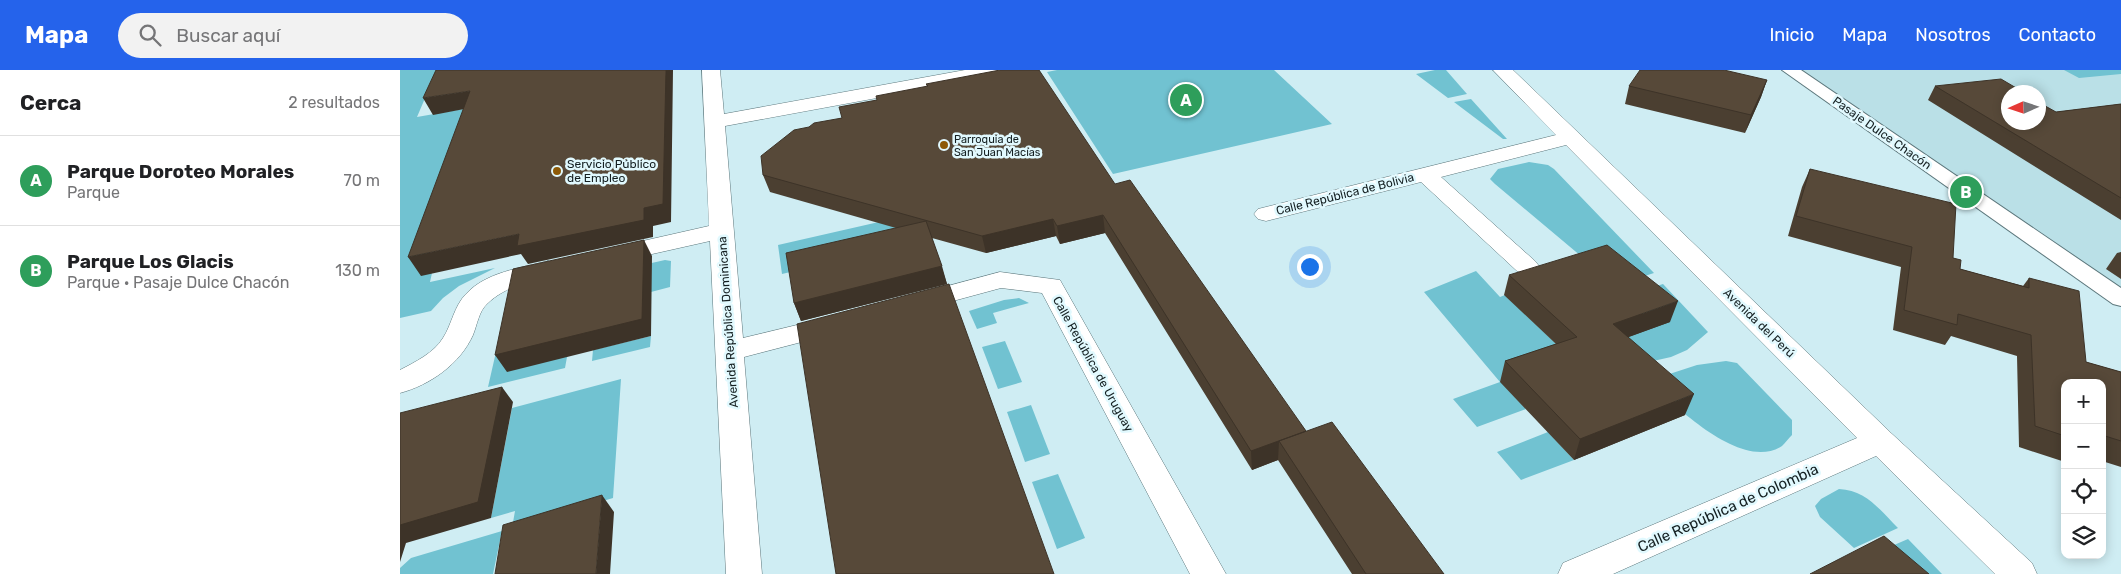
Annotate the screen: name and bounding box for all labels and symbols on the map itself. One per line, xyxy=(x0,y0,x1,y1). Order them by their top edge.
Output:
pin: A xyxy=(1170,81,1202,119)
north arrow xyxy=(2001,85,2046,130)
street label: Pasaje Dulce Chacón xyxy=(1830,94,1934,172)
place label: Parroquia de San Juan Macías xyxy=(954,133,1041,159)
marker: Parroquia de San Juan Macías xyxy=(938,139,950,151)
place label: Servicio Público de Empleo xyxy=(567,157,656,185)
marker: Servicio Público de Empleo xyxy=(551,165,563,177)
street label: Calle República de Bolivia xyxy=(1274,170,1416,218)
pin: B xyxy=(1950,173,1982,211)
street label: Avenida República Dominicana xyxy=(715,236,741,408)
your location xyxy=(1297,254,1323,280)
street label: Avenida del Perú xyxy=(1720,285,1798,361)
street label: Calle República de Uruguay xyxy=(1050,294,1136,434)
street label: Calle República de Colombia xyxy=(1635,460,1821,556)

